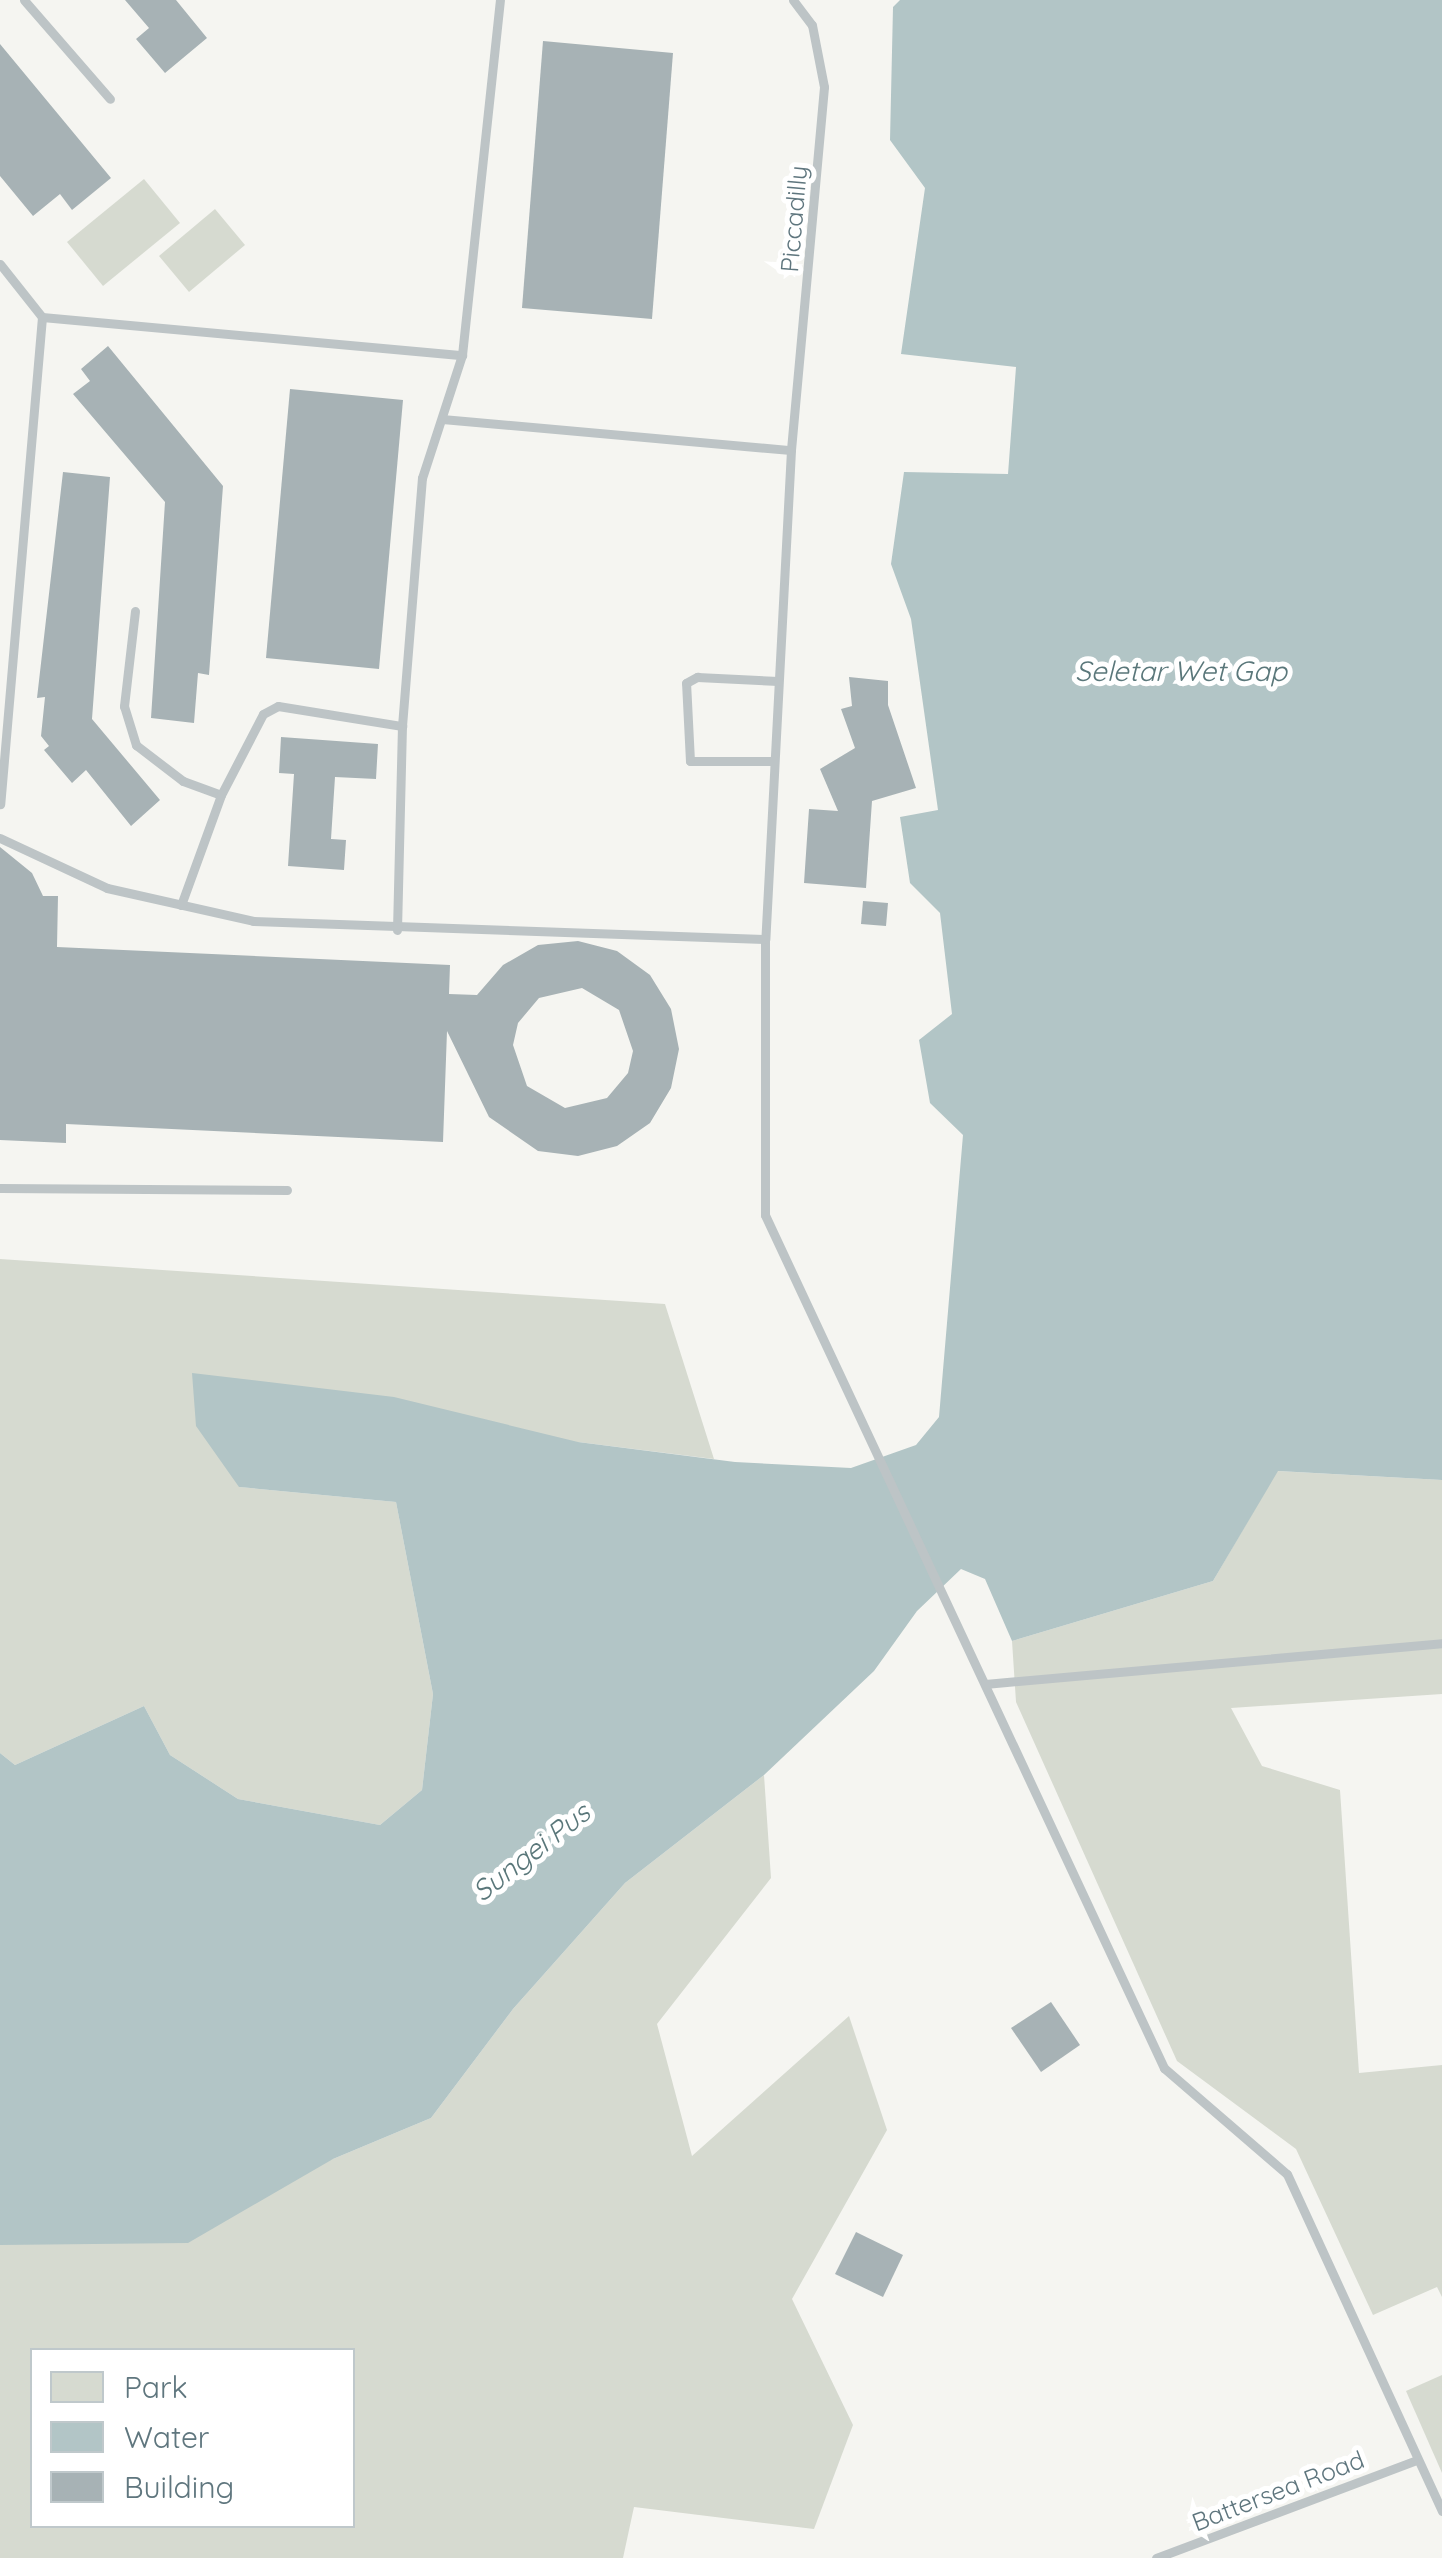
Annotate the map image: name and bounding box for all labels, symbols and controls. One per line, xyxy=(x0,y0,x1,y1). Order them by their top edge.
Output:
street label: Piccadilly xyxy=(774,164,814,274)
water label: Seletar Wet Gap xyxy=(1075,654,1287,688)
water label: Sungei Pus xyxy=(466,1796,596,1908)
legend xyxy=(30,2348,355,2528)
text: Park xyxy=(124,2368,188,2406)
text: Water xyxy=(124,2418,209,2456)
street label: Battersea Road xyxy=(1188,2444,1368,2538)
text: Building xyxy=(124,2468,234,2506)

